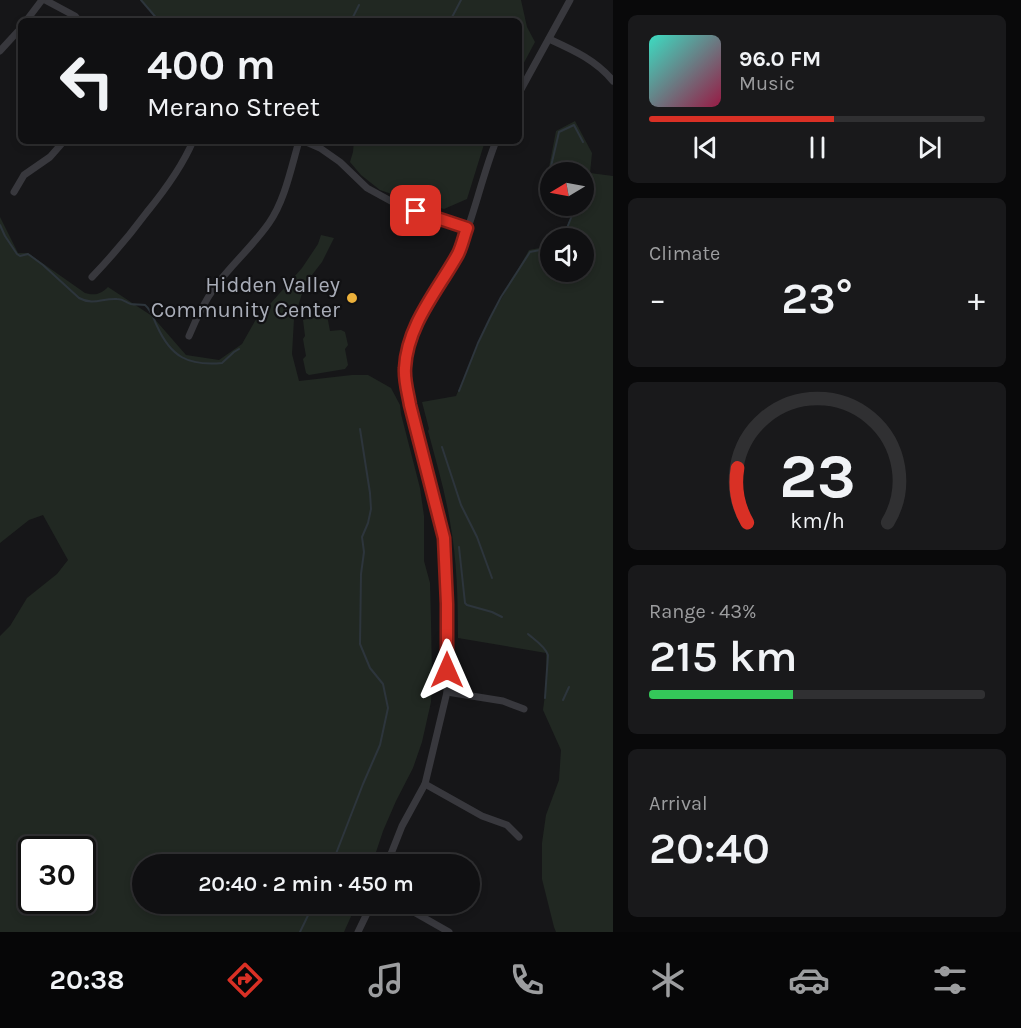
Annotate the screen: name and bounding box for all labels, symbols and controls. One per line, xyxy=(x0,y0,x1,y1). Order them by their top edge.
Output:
text: 400 m xyxy=(147,40,276,90)
icon: left xyxy=(48,42,126,120)
text: 96.0 FM xyxy=(739,46,821,72)
text: Music xyxy=(739,72,795,95)
text: Merano Street xyxy=(147,91,320,123)
icon: previous xyxy=(689,131,722,164)
icon: pause xyxy=(801,131,834,164)
icon: next xyxy=(913,131,946,164)
north arrow xyxy=(540,162,594,216)
map controls xyxy=(540,162,594,282)
pin xyxy=(390,185,441,236)
icon: arrive xyxy=(399,194,432,227)
button: sound xyxy=(540,228,594,282)
text: Climate xyxy=(649,242,720,265)
place label: Hidden Valley Community Center xyxy=(151,272,340,323)
text: 23° xyxy=(781,272,853,324)
text: − xyxy=(649,280,666,318)
text: + xyxy=(968,280,985,318)
marker: Hidden Valley Community Center xyxy=(345,291,359,305)
text: 23 xyxy=(779,440,855,513)
text: km/h xyxy=(790,508,844,533)
text: Range · 43% xyxy=(649,600,756,623)
text: 215 km xyxy=(649,630,798,682)
position arrow xyxy=(415,638,479,702)
text: Arrival xyxy=(649,792,708,815)
text: 20:40 xyxy=(649,822,770,874)
speed limit sign: 30 xyxy=(18,836,96,914)
text: 20:40 · 2 min · 450 m xyxy=(198,871,414,897)
icon: directions xyxy=(224,959,266,1001)
icon: music xyxy=(365,959,407,1001)
icon: phone xyxy=(506,959,548,1001)
icon: climate xyxy=(647,959,689,1001)
icon: car xyxy=(788,959,830,1001)
icon: filters xyxy=(929,959,971,1001)
text: 20:38 xyxy=(50,964,125,996)

